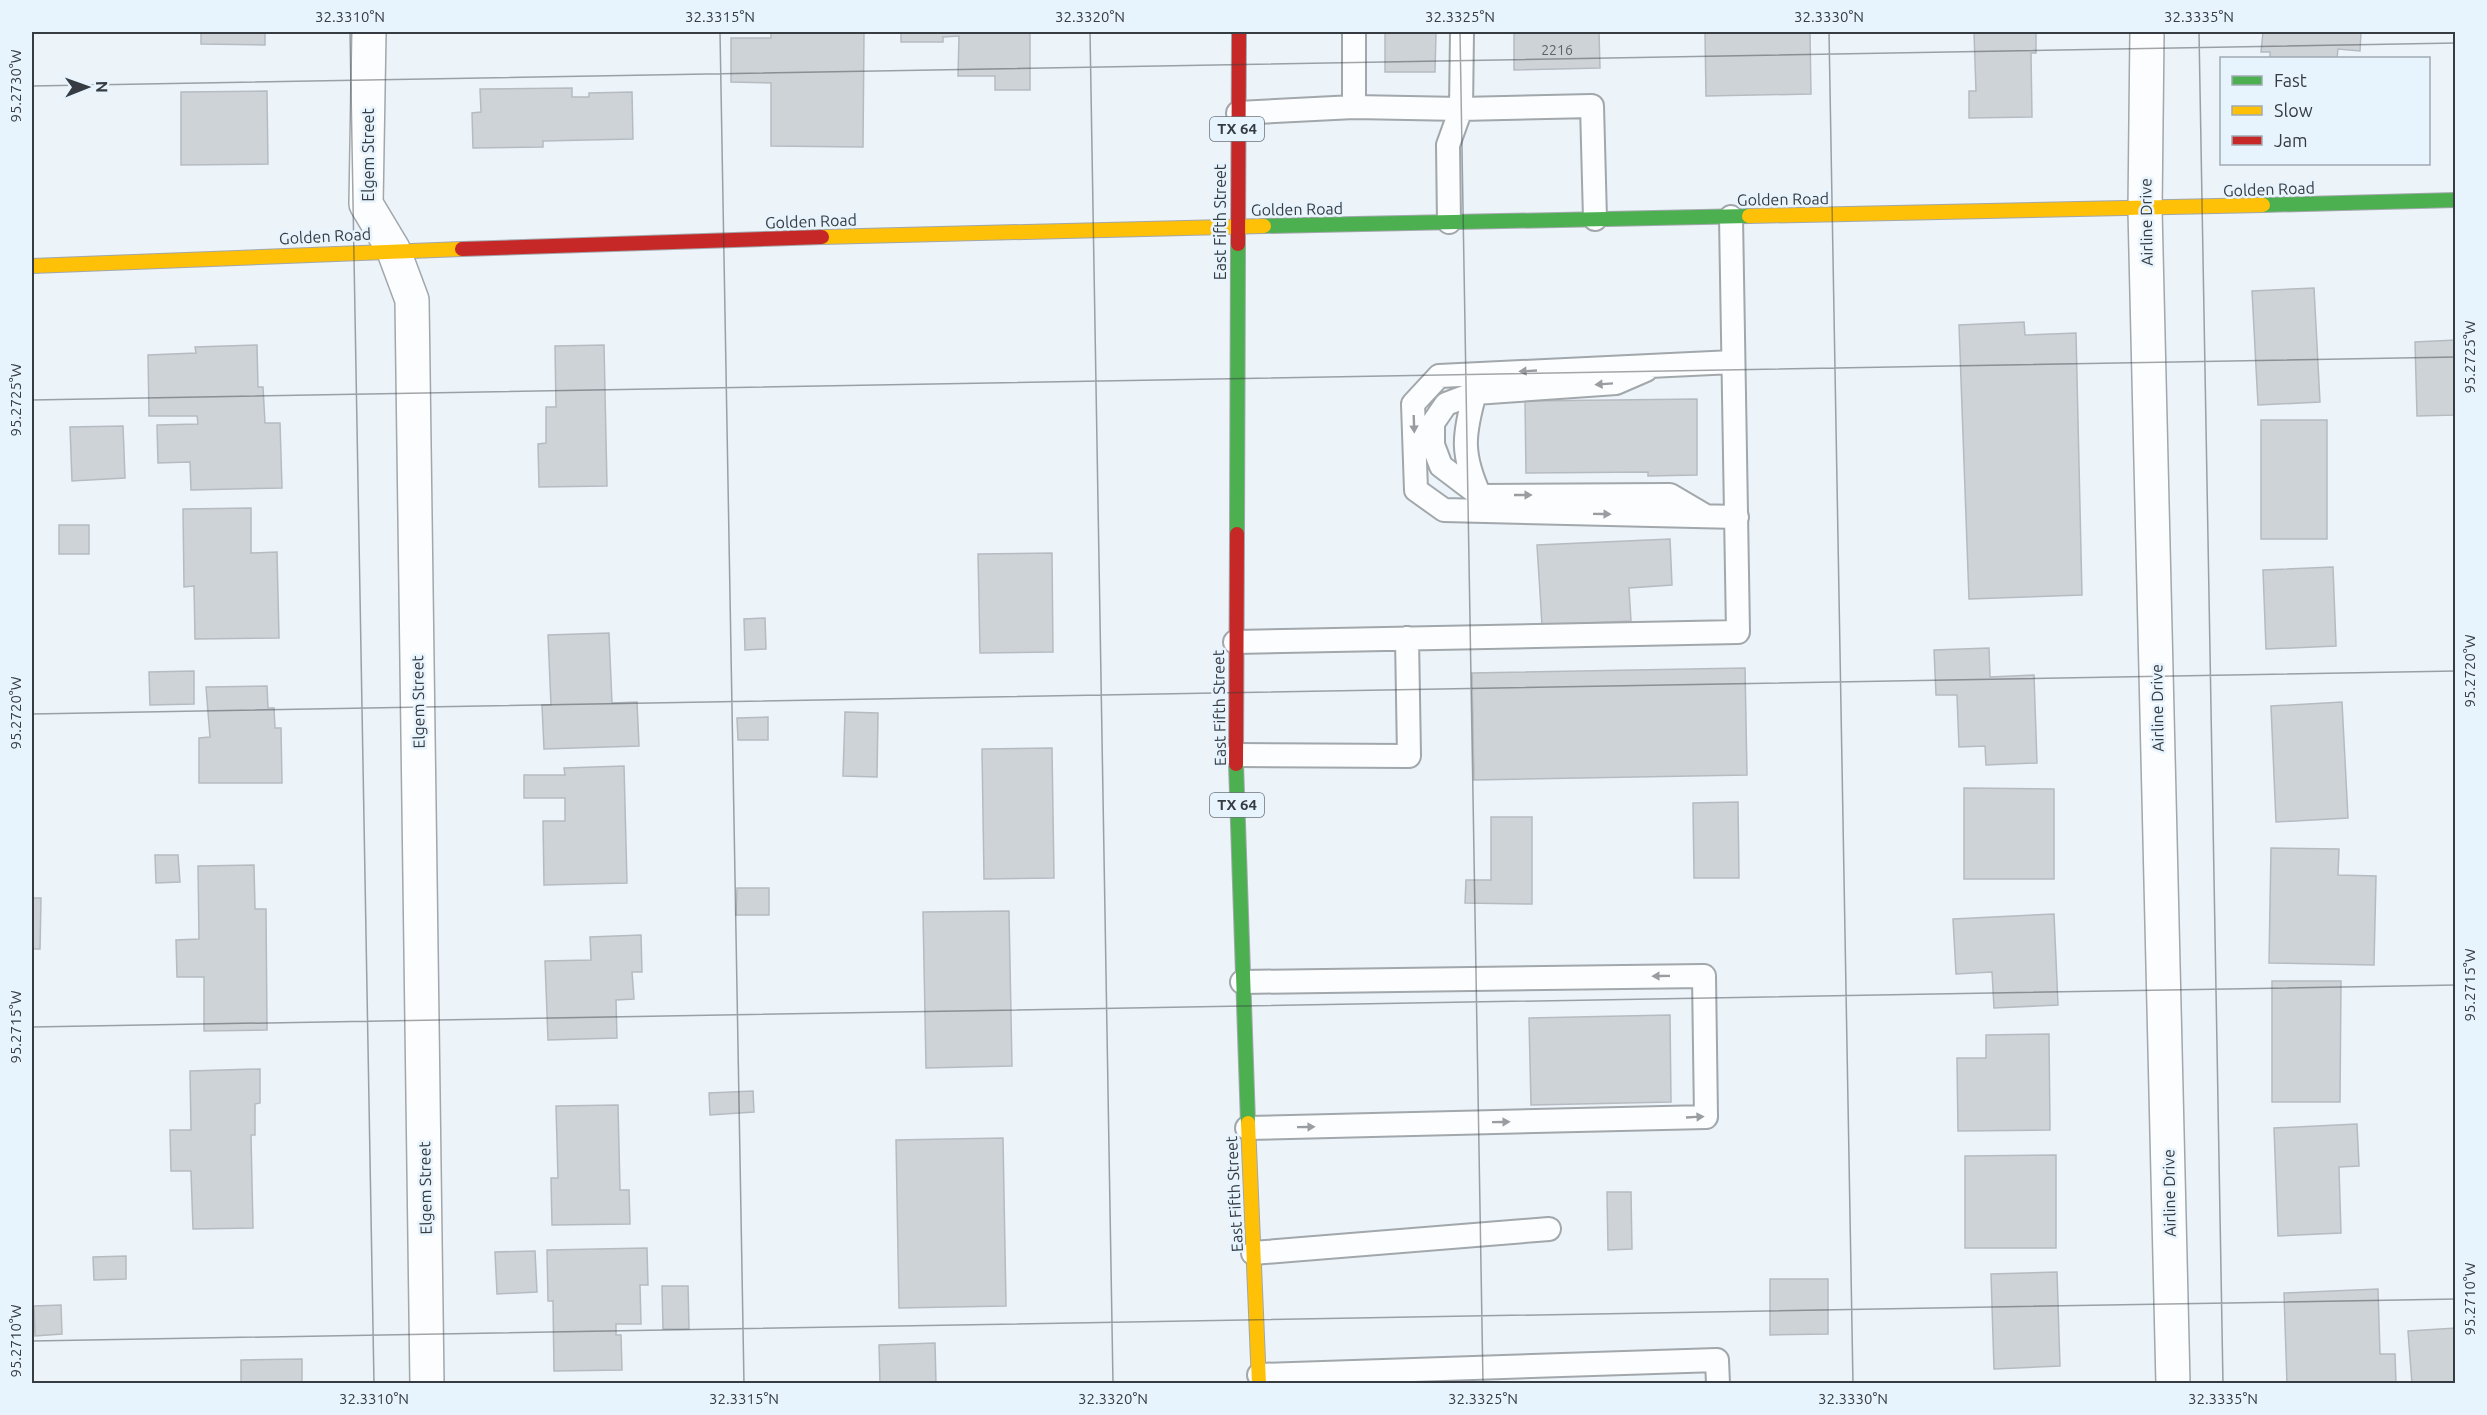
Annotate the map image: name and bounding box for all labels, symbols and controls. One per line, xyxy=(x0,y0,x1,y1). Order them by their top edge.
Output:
text: 32.3310°N xyxy=(315,8,385,25)
text: 32.3315°N xyxy=(685,8,755,25)
text: 32.3320°N xyxy=(1055,8,1125,25)
text: 32.3325°N xyxy=(1425,8,1495,25)
text: 32.3330°N xyxy=(1794,8,1864,25)
text: 32.3335°N xyxy=(2164,8,2234,25)
house number: 2216 xyxy=(1541,42,1573,58)
text: 95.2730°W xyxy=(7,49,24,123)
north arrow xyxy=(57,57,117,117)
legend xyxy=(2220,57,2430,165)
text: Fast xyxy=(2274,70,2307,90)
text: N xyxy=(93,81,111,93)
text: Slow xyxy=(2274,100,2313,120)
street label: Elgem Street xyxy=(359,108,377,202)
road number: TX 64 xyxy=(1210,117,1264,141)
text: Jam xyxy=(2274,130,2308,150)
street label: East Fifth Street xyxy=(1211,163,1229,280)
street label: Airline Drive xyxy=(2136,178,2156,266)
street label: Golden Road xyxy=(2223,178,2315,200)
street label: Golden Road xyxy=(1737,189,1829,209)
street label: Golden Road xyxy=(1251,199,1343,219)
street label: Golden Road xyxy=(765,210,857,232)
street label: Golden Road xyxy=(279,225,371,247)
text: 95.2725°W xyxy=(2461,320,2478,394)
text: 95.2725°W xyxy=(7,363,24,437)
one-way arrow xyxy=(1518,367,1537,376)
one-way arrow xyxy=(1594,379,1613,389)
one-way arrow xyxy=(1409,415,1418,434)
one-way arrow xyxy=(1514,490,1533,500)
one-way arrow xyxy=(1592,509,1611,518)
text: 95.2720°W xyxy=(2461,634,2478,708)
street label: East Fifth Street xyxy=(1209,649,1229,766)
street label: Elgem Street xyxy=(408,654,428,749)
street label: Airline Drive xyxy=(2147,664,2167,752)
text: 95.2720°W xyxy=(7,676,24,750)
road number: TX 64 xyxy=(1210,793,1264,817)
text: 95.2715°W xyxy=(2461,948,2478,1022)
one-way arrow xyxy=(1651,971,1670,981)
text: 95.2715°W xyxy=(7,990,24,1064)
one-way arrow xyxy=(1686,1113,1705,1122)
one-way arrow xyxy=(1491,1117,1510,1127)
one-way arrow xyxy=(1296,1122,1315,1131)
street label: East Fifth Street xyxy=(1222,1135,1246,1253)
street label: Elgem Street xyxy=(415,1140,435,1235)
street label: Airline Drive xyxy=(2159,1149,2179,1237)
text: 95.2710°W xyxy=(2461,1262,2478,1336)
text: 95.2710°W xyxy=(7,1304,24,1378)
text: 32.3310°N xyxy=(339,1390,409,1407)
text: 32.3315°N xyxy=(709,1390,779,1407)
text: 32.3320°N xyxy=(1078,1390,1148,1407)
text: 32.3325°N xyxy=(1448,1390,1518,1407)
text: 32.3330°N xyxy=(1818,1390,1888,1407)
text: 32.3335°N xyxy=(2188,1390,2258,1407)

